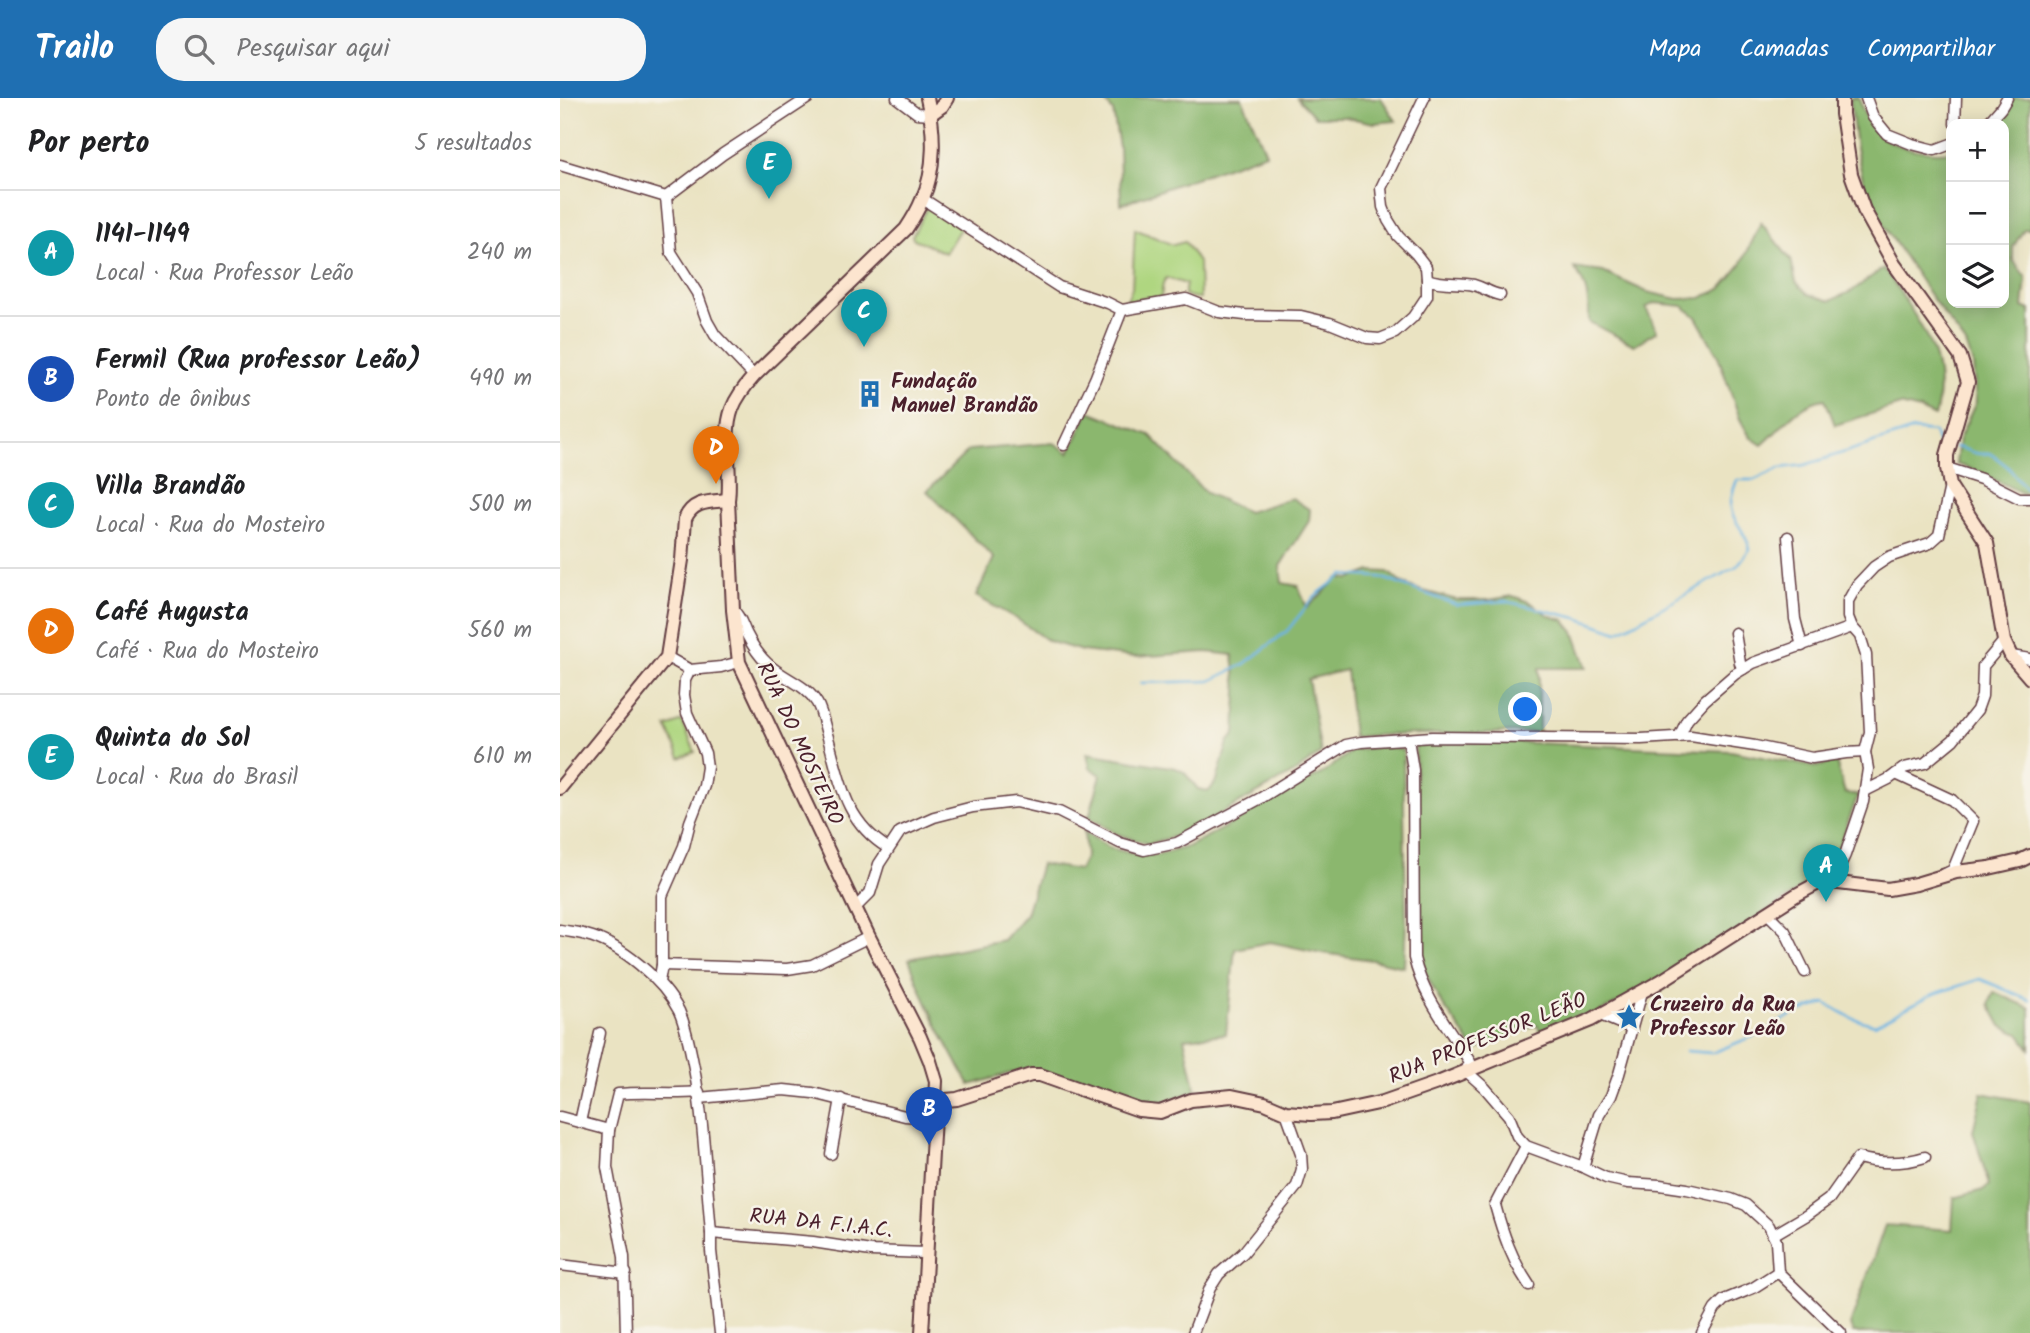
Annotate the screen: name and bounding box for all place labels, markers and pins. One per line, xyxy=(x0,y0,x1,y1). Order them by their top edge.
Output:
pin: E xyxy=(746,141,792,199)
pin: C xyxy=(841,289,887,347)
place label: Fundação Manuel Brandão xyxy=(891,366,1039,423)
building icon: Fundação Manuel Brandão xyxy=(855,379,885,409)
pin: D xyxy=(693,426,739,484)
pin: A xyxy=(1803,844,1849,902)
place label: Cruzeiro da Rua Professor Leão xyxy=(1650,989,1796,1046)
place icon: Cruzeiro da Rua Professor Leão xyxy=(1614,1002,1644,1032)
pin: B xyxy=(906,1087,952,1145)

